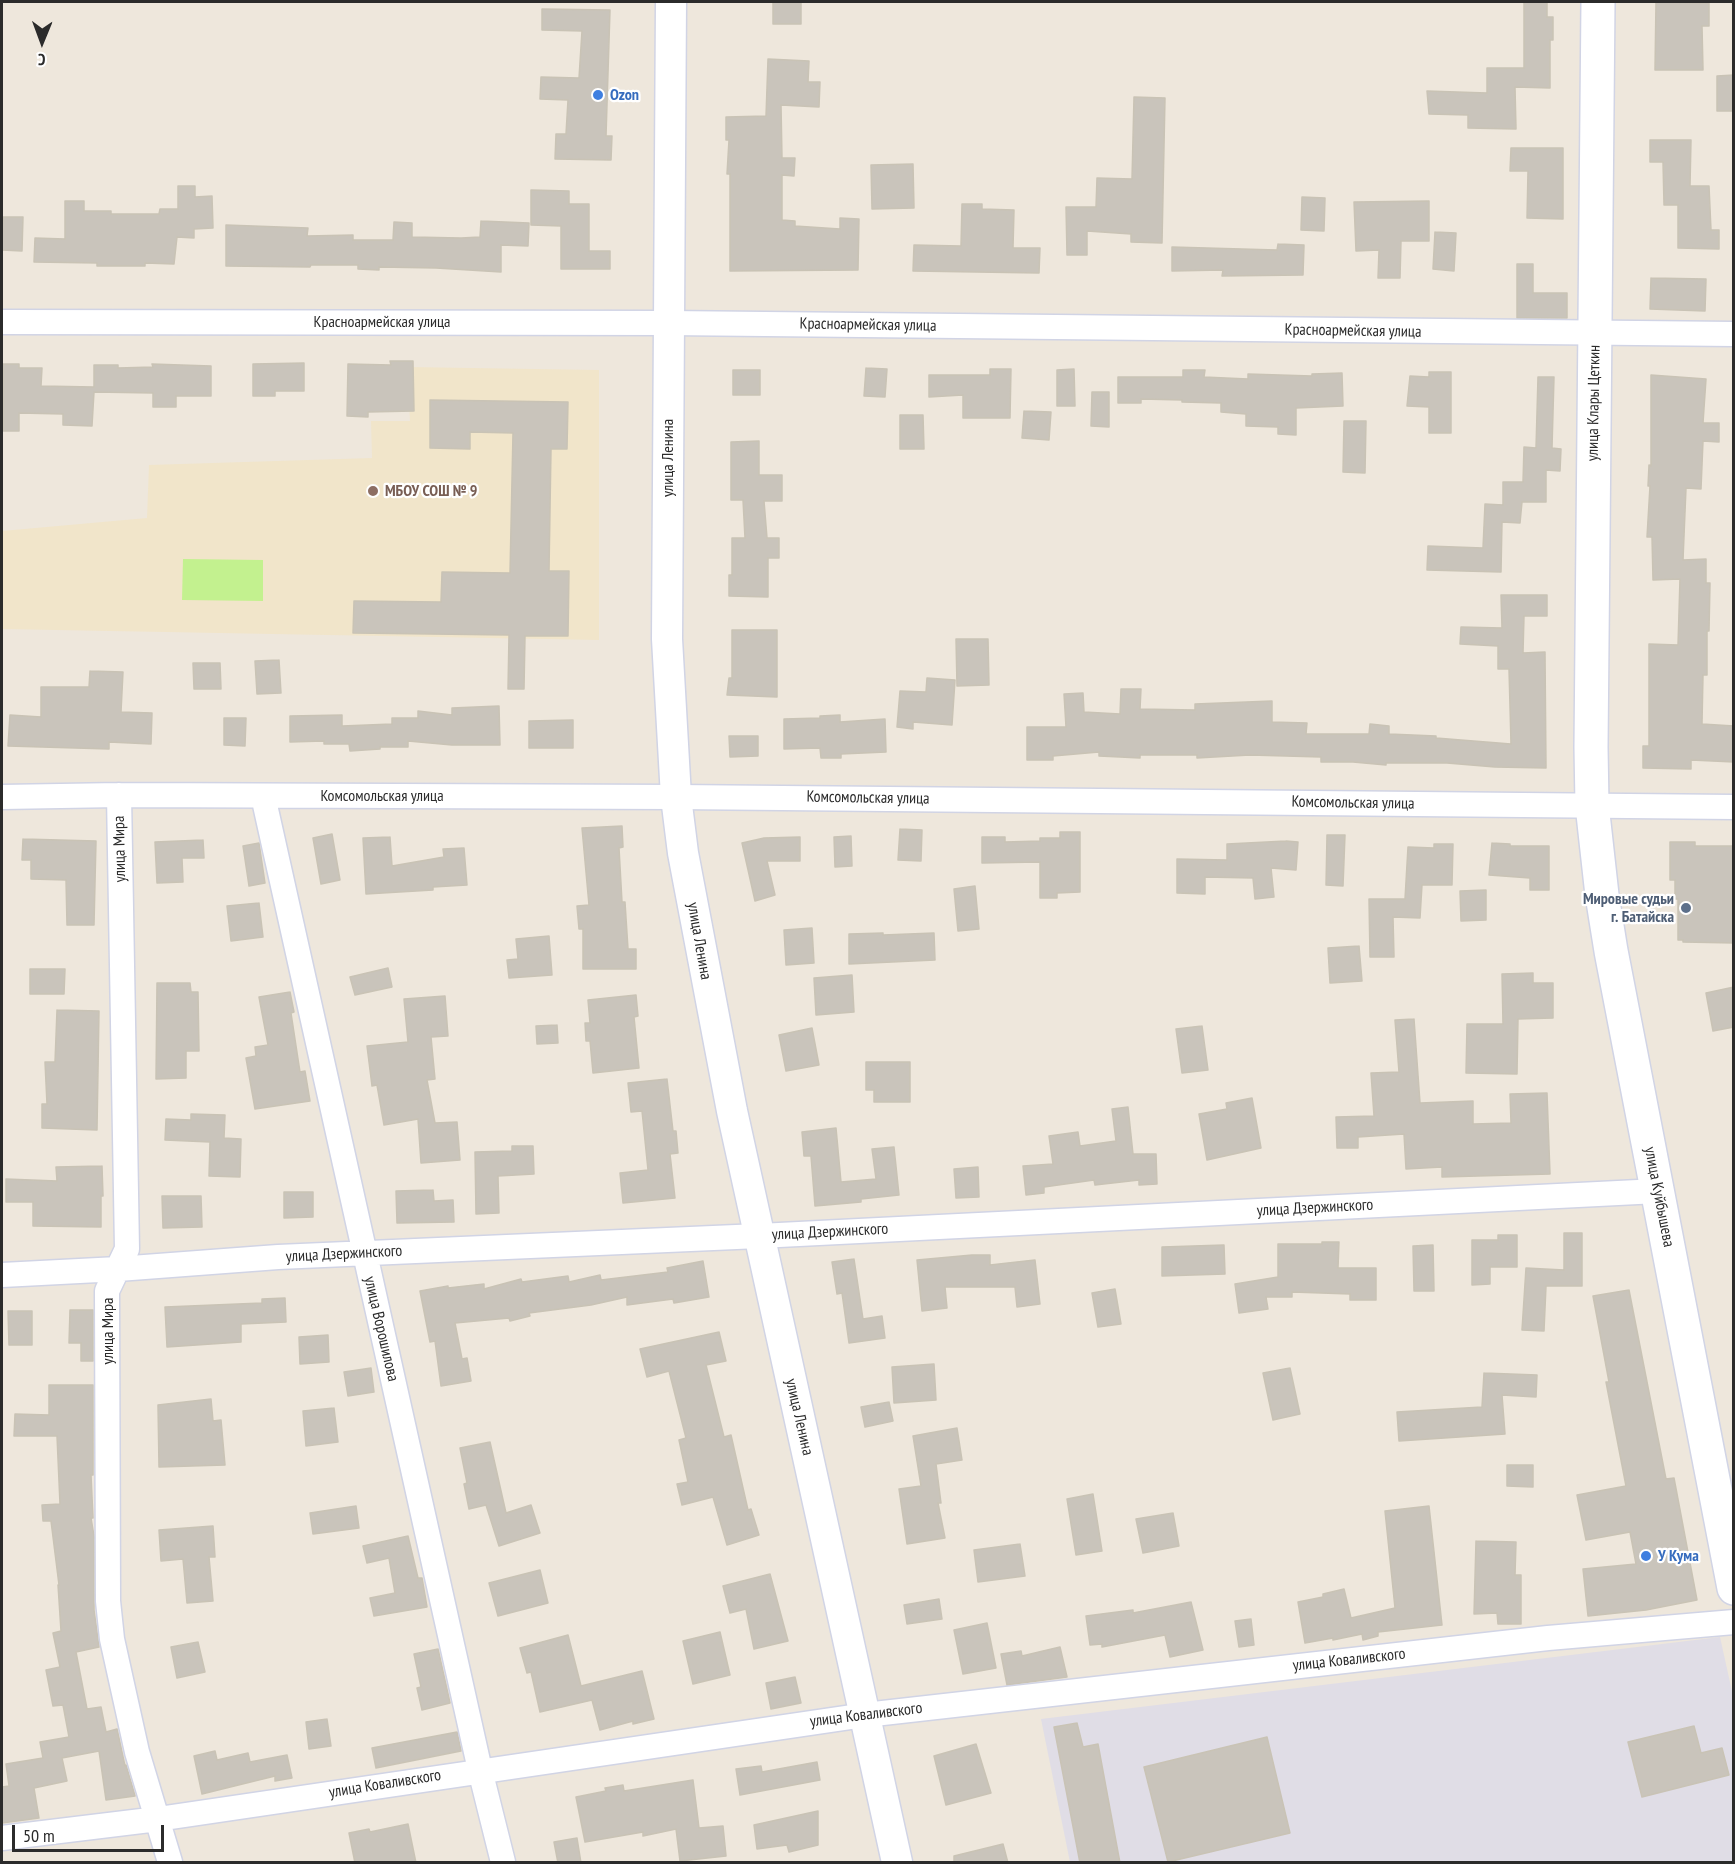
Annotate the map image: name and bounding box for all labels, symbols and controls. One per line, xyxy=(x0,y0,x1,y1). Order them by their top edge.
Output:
north arrow xyxy=(12,12,72,72)
text: С xyxy=(38,50,46,70)
place label: Ozon xyxy=(610,85,639,105)
marker: Ozon xyxy=(591,88,605,102)
street label: Красноармейская улица xyxy=(314,312,450,332)
street label: Красноармейская улица xyxy=(799,314,937,336)
street label: Красноармейская улица xyxy=(1284,320,1422,342)
street label: улица Клары Цеткин xyxy=(1583,345,1605,461)
street label: улица Ленина xyxy=(658,419,678,497)
place label: МБОУ СОШ № 9 xyxy=(385,481,477,501)
marker: МБОУ СОШ № 9 xyxy=(366,484,380,498)
street label: Комсомольская улица xyxy=(320,786,444,806)
street label: Комсомольская улица xyxy=(806,787,930,809)
street label: Комсомольская улица xyxy=(1291,792,1415,814)
street label: улица Мира xyxy=(110,815,130,883)
place label: Мировые судьи г. Батайска xyxy=(1583,889,1674,927)
street label: улица Ленина xyxy=(683,901,715,981)
marker: Мировые судьи г. Батайска xyxy=(1679,901,1693,915)
street label: улица Куйбышева xyxy=(1640,1145,1678,1249)
street label: улица Дзержинского xyxy=(1256,1195,1374,1221)
street label: улица Дзержинского xyxy=(771,1219,889,1245)
street label: улица Дзержинского xyxy=(285,1241,403,1267)
street label: улица Ворошилова xyxy=(360,1275,402,1383)
street label: улица Мира xyxy=(98,1298,118,1364)
street label: улица Ленина xyxy=(781,1377,817,1457)
place label: У Кума xyxy=(1658,1546,1699,1566)
marker: У Кума xyxy=(1639,1549,1653,1563)
street label: улица Коваливского xyxy=(1292,1645,1406,1675)
street label: улица Коваливского xyxy=(809,1699,923,1731)
street label: улица Коваливского xyxy=(328,1766,442,1802)
scale bar xyxy=(15,1813,166,1851)
text: 50 m xyxy=(23,1824,55,1847)

